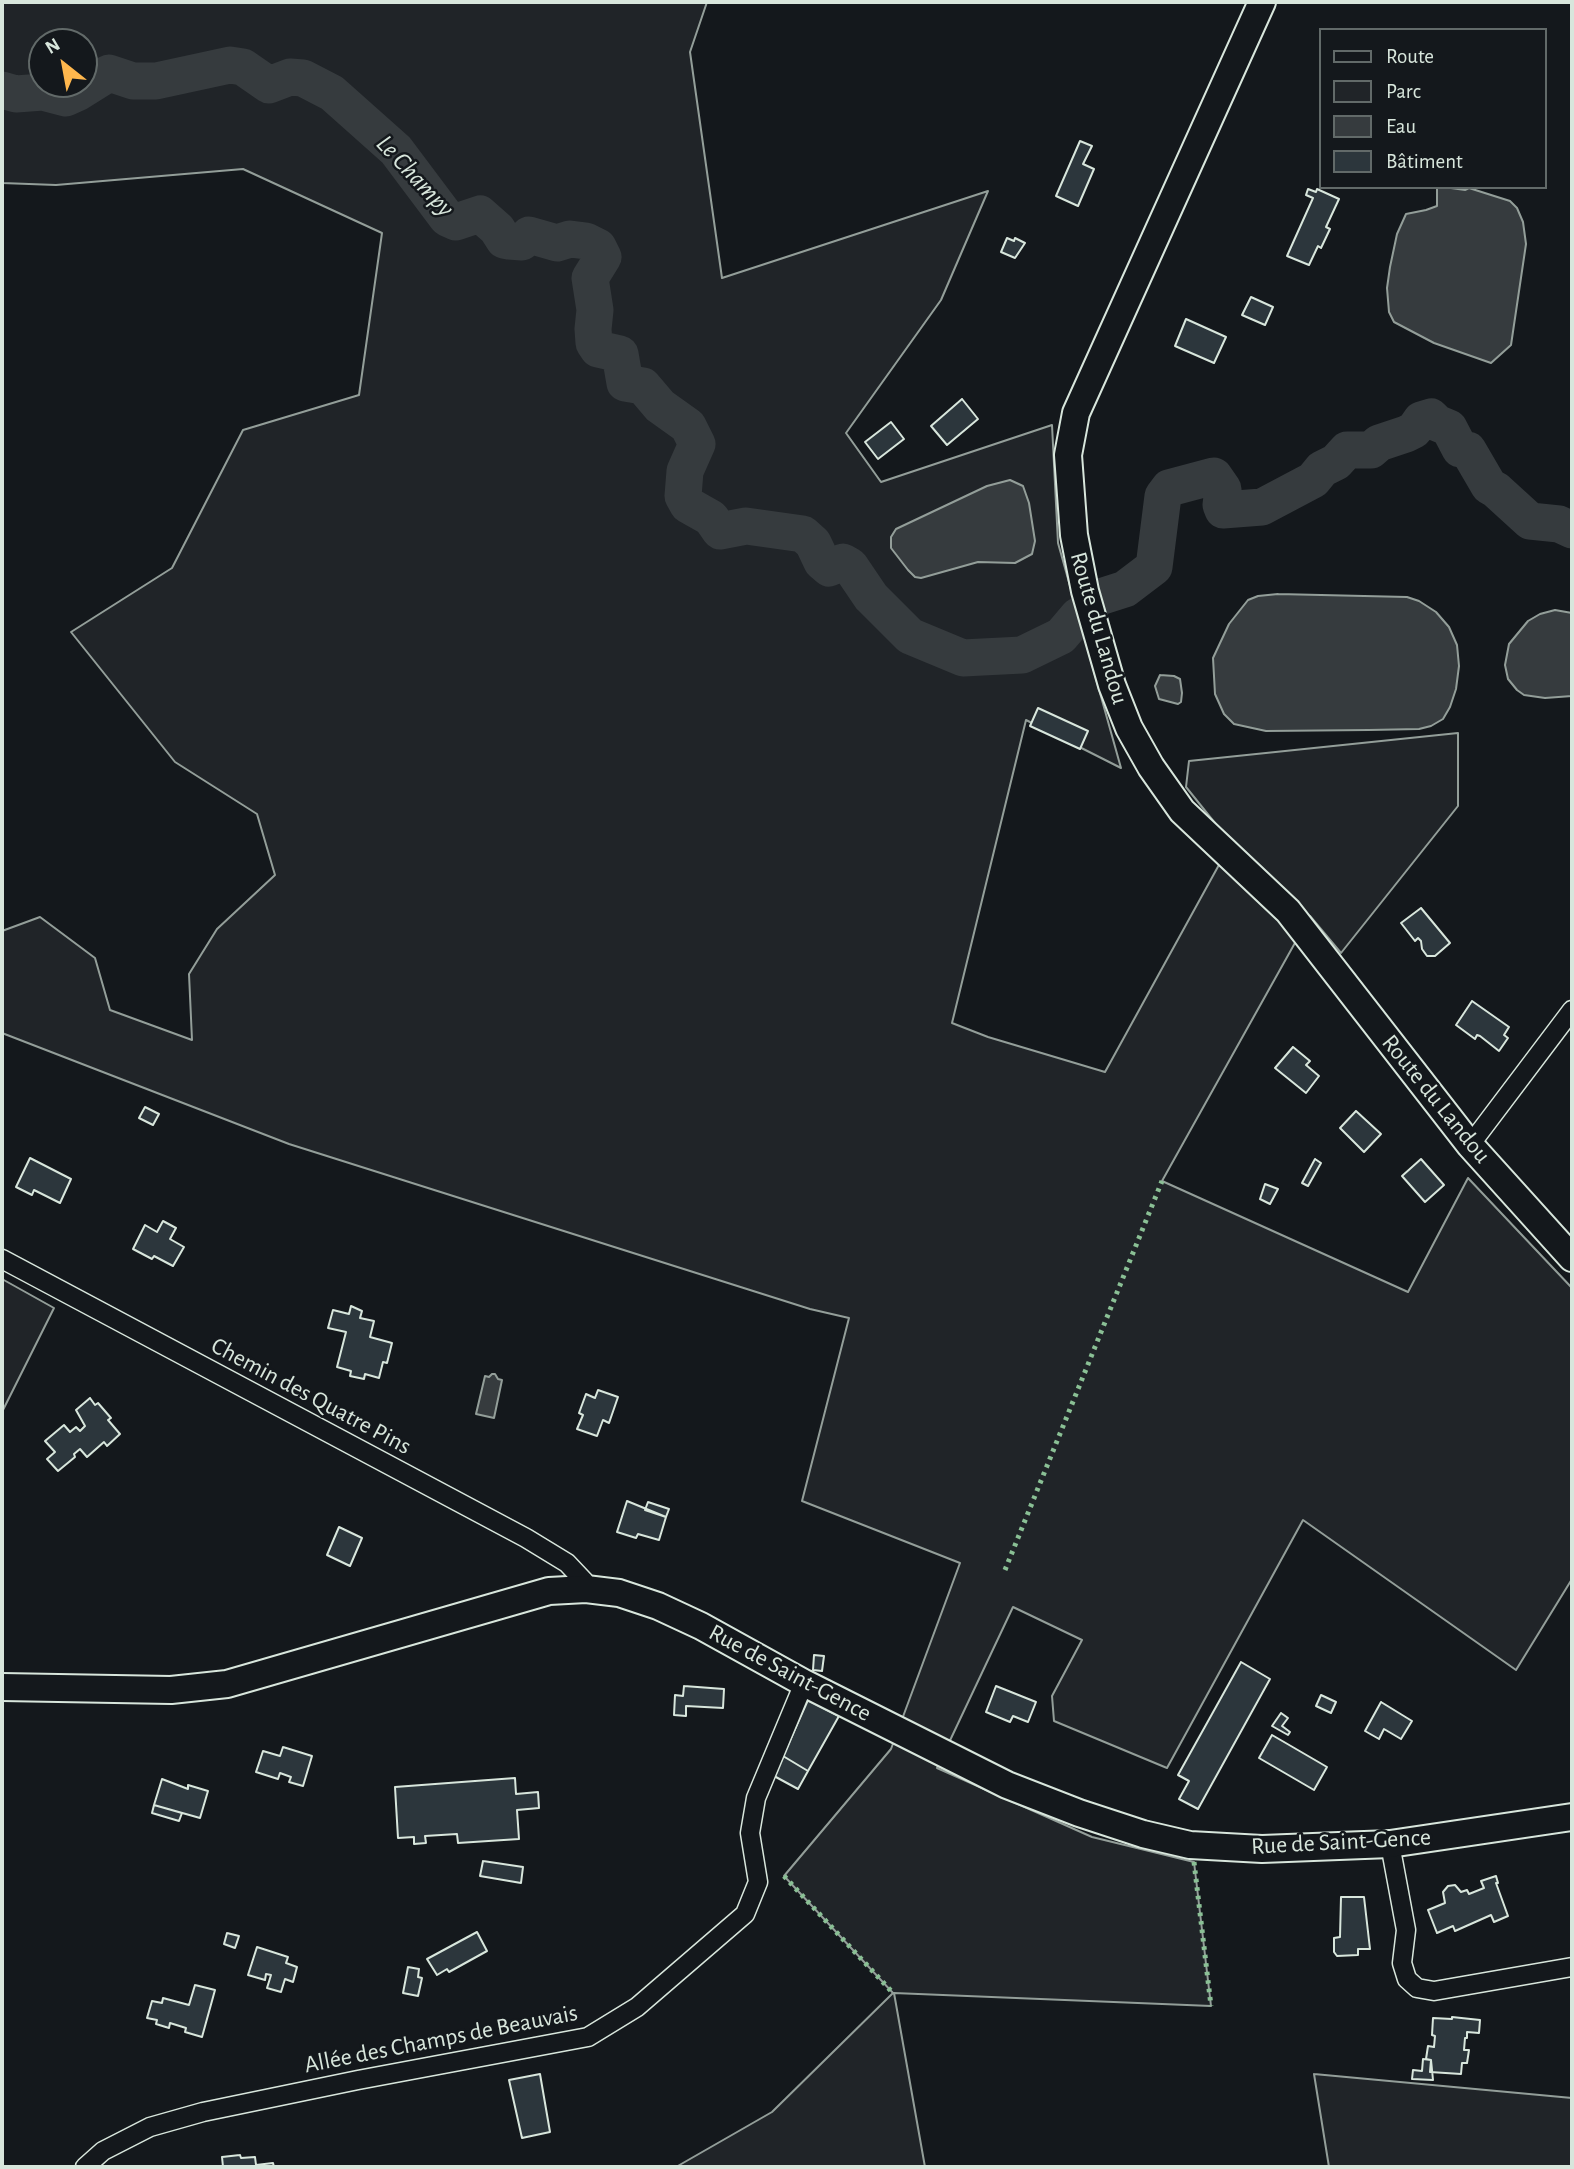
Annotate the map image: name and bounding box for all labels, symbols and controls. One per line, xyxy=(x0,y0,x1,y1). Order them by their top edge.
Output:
north arrow xyxy=(28,28,98,98)
legend xyxy=(1318,28,1546,189)
text: N xyxy=(42,35,64,58)
text: Route xyxy=(1386,46,1434,67)
text: Parc xyxy=(1386,81,1421,102)
text: Eau xyxy=(1386,116,1416,137)
water label: Le Champy xyxy=(369,129,461,223)
text: Bâtiment xyxy=(1386,151,1463,172)
street label: Route du Landou xyxy=(1064,549,1134,707)
street label: Route du Landou xyxy=(1375,1029,1497,1169)
street label: Chemin des Quatre Pins xyxy=(206,1331,416,1461)
street label: Rue de Saint-Gence xyxy=(704,1618,876,1728)
street label: Rue de Saint-Gence xyxy=(1250,1823,1432,1861)
street label: Allée des Champs de Beauvais xyxy=(302,1998,580,2080)

